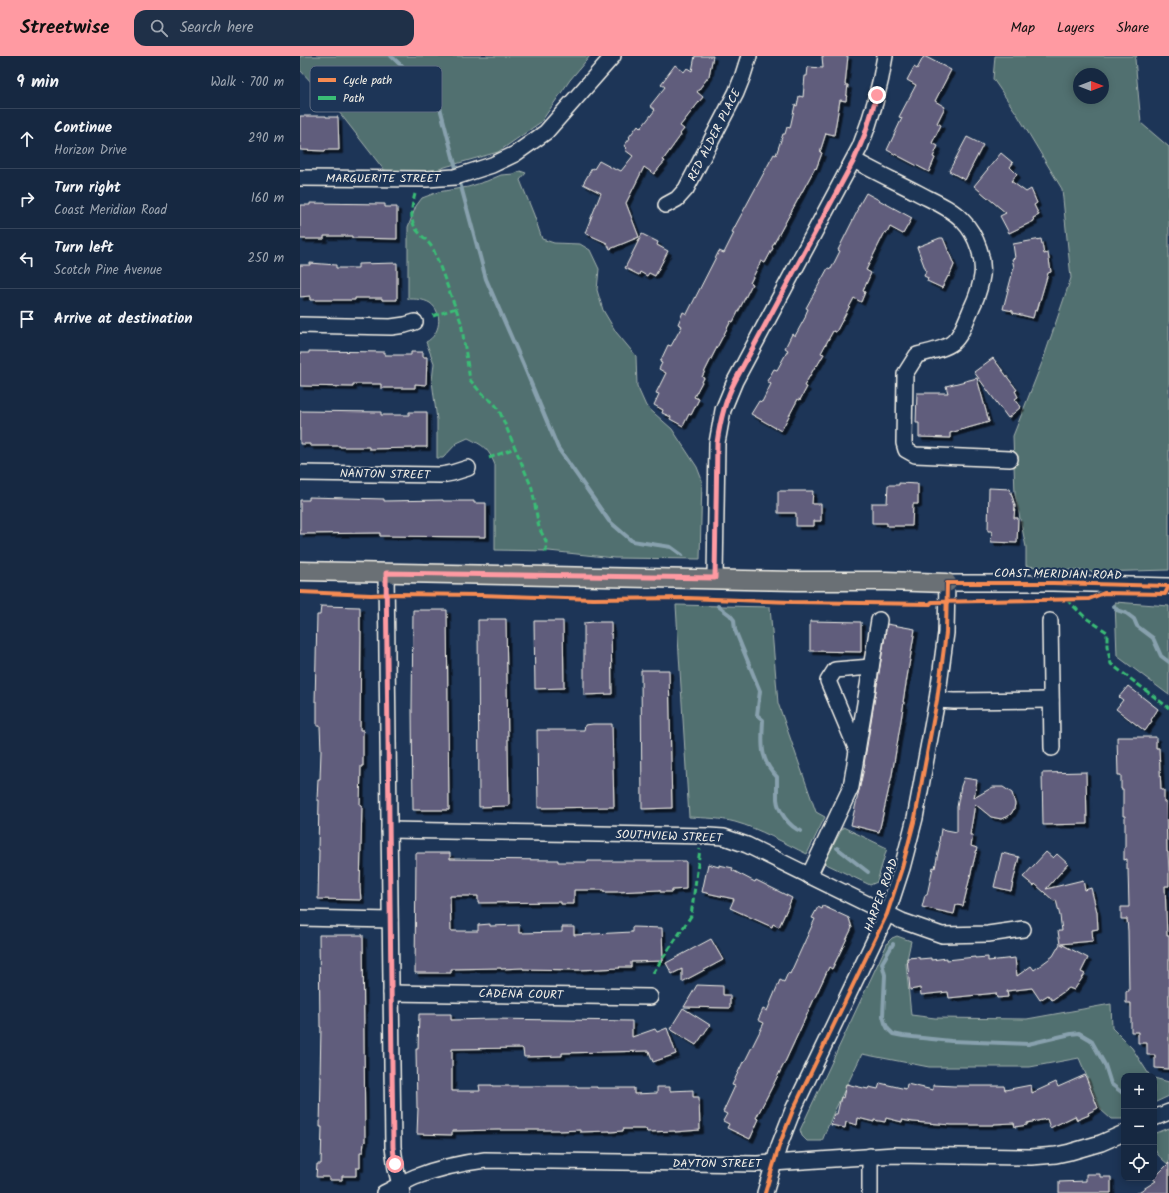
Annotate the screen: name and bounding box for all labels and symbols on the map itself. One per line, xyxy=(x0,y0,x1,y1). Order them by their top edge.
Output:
legend xyxy=(310,66,442,112)
north arrow xyxy=(1073,68,1109,104)
text: Cycle path xyxy=(343,72,392,90)
street label: RED ALDER PLACE xyxy=(683,85,746,185)
route end xyxy=(868,86,886,104)
text: Path xyxy=(343,90,364,108)
street label: MARGUERITE STREET xyxy=(326,169,442,188)
street label: NANTON STREET xyxy=(340,464,432,485)
street label: COAST MERIDIAN ROAD xyxy=(994,564,1122,585)
street label: SOUTHVIEW STREET xyxy=(615,825,724,848)
street label: HARPER ROAD xyxy=(859,855,904,935)
street label: CADENA COURT xyxy=(479,984,565,1005)
street label: DAYTON STREET xyxy=(673,1154,763,1173)
route start xyxy=(386,1155,404,1173)

